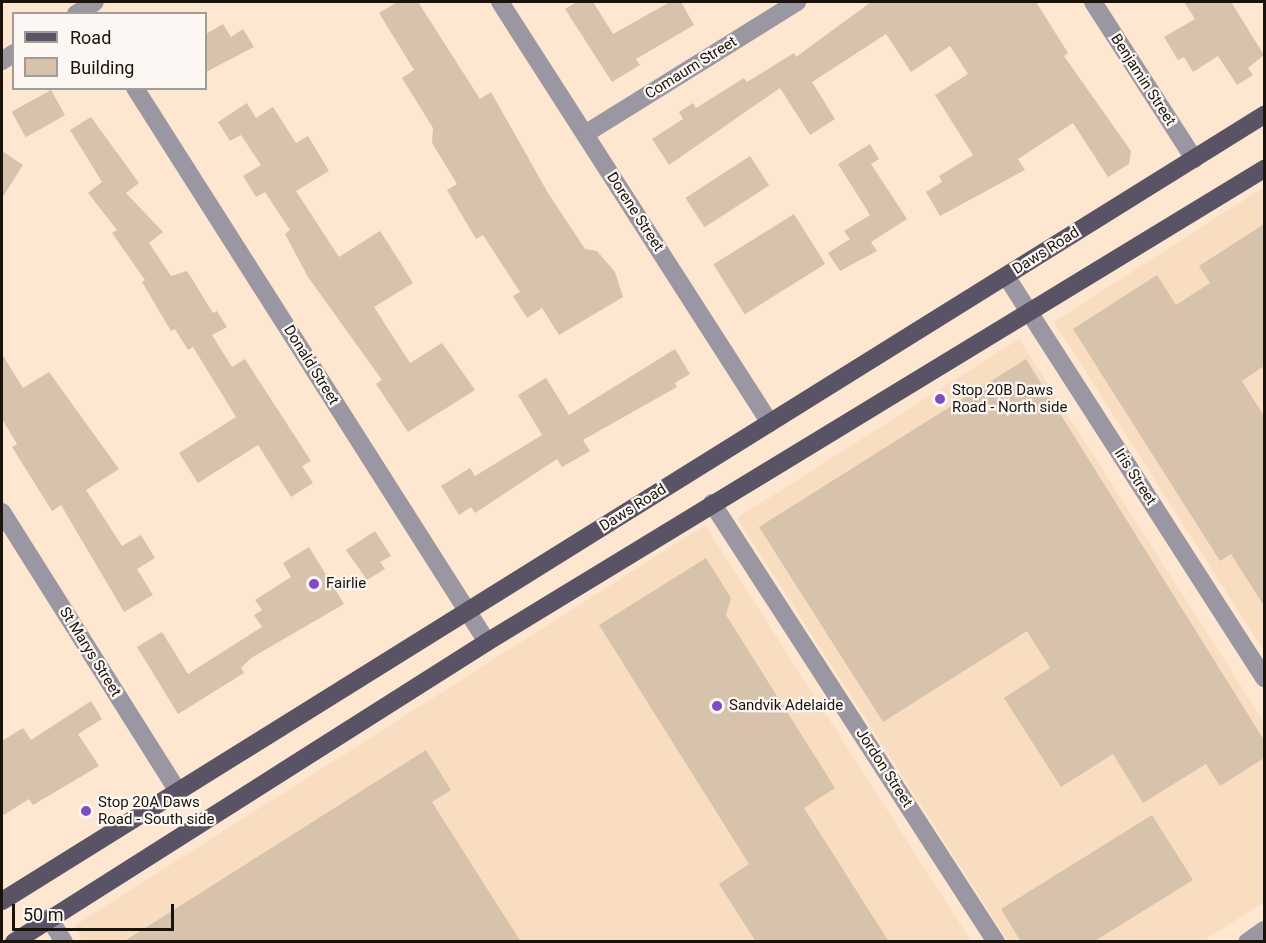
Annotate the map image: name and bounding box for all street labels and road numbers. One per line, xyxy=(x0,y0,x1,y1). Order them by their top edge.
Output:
street label: Benjamin Street xyxy=(1107,31,1179,129)
street label: Comaum Street xyxy=(642,33,740,103)
street label: Dorene Street xyxy=(603,169,667,255)
street label: Daws Road xyxy=(1009,223,1083,279)
street label: Donald Street xyxy=(279,322,343,408)
street label: Iris Street xyxy=(1110,445,1160,509)
street label: Daws Road xyxy=(596,480,670,536)
street label: St Marys Street xyxy=(55,604,125,700)
street label: Jordon Street xyxy=(852,725,916,811)

